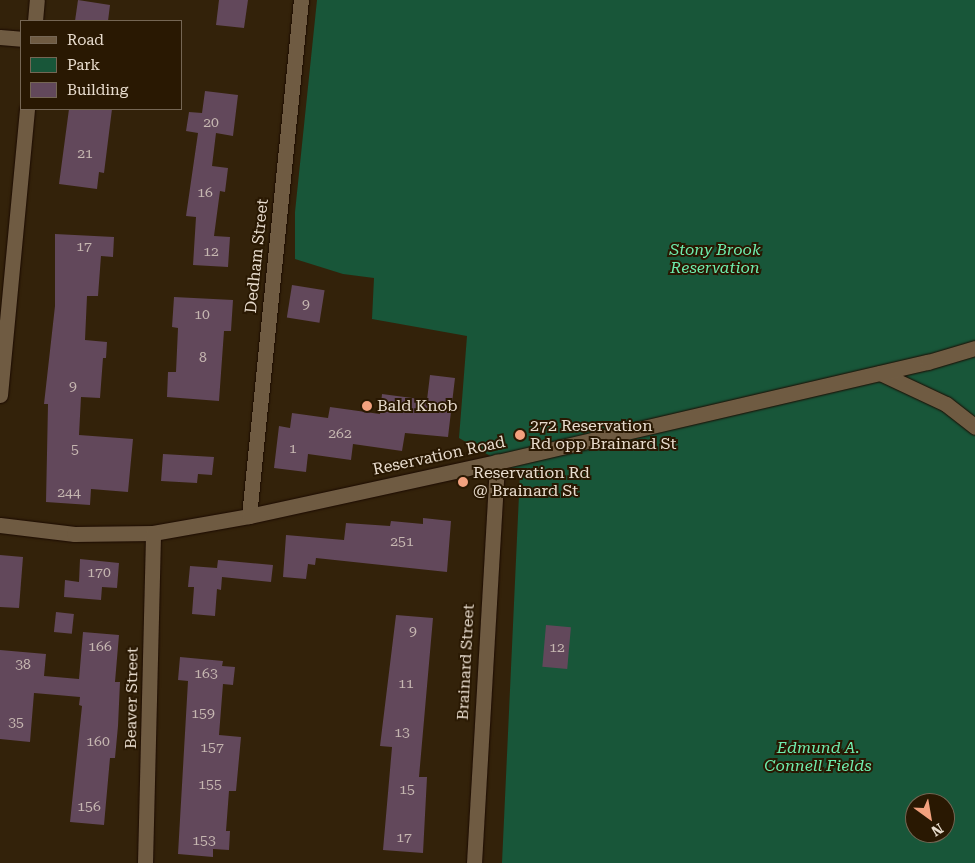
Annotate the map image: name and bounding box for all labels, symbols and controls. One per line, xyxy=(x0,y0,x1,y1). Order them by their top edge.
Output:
legend xyxy=(20,20,182,110)
text: Road xyxy=(67,31,104,49)
text: Park xyxy=(67,56,100,74)
text: Building xyxy=(67,81,128,99)
house number: 20 xyxy=(203,114,219,130)
house number: 21 xyxy=(77,145,93,161)
house number: 16 xyxy=(197,184,213,200)
street label: Dedham Street xyxy=(241,198,273,314)
house number: 17 xyxy=(76,238,92,254)
park label: Stony Brook Reservation xyxy=(669,240,761,278)
house number: 12 xyxy=(203,243,219,259)
house number: 9 xyxy=(302,296,310,312)
house number: 10 xyxy=(194,306,210,322)
house number: 8 xyxy=(199,349,207,365)
house number: 9 xyxy=(69,378,77,394)
place label: Bald Knob xyxy=(377,396,458,416)
marker: Bald Knob xyxy=(361,400,373,412)
place label: 272 Reservation Rd opp Brainard St xyxy=(530,416,676,454)
house number: 262 xyxy=(328,425,352,441)
marker: 272 Reservation Rd opp Brainard St xyxy=(514,429,526,441)
street label: Reservation Road xyxy=(371,433,507,479)
house number: 1 xyxy=(289,440,297,456)
house number: 5 xyxy=(71,441,79,457)
place label: Reservation Rd @ Brainard St xyxy=(473,463,590,501)
marker: Reservation Rd @ Brainard St xyxy=(457,476,469,488)
house number: 244 xyxy=(57,484,81,500)
house number: 251 xyxy=(390,533,414,549)
house number: 170 xyxy=(87,564,111,580)
street label: Brainard Street xyxy=(453,603,479,721)
house number: 9 xyxy=(409,623,417,639)
house number: 166 xyxy=(88,638,112,654)
house number: 12 xyxy=(549,639,565,655)
street label: Beaver Street xyxy=(122,647,142,749)
house number: 38 xyxy=(15,656,31,672)
house number: 163 xyxy=(194,665,218,681)
house number: 11 xyxy=(398,675,414,691)
house number: 159 xyxy=(191,705,215,721)
house number: 35 xyxy=(8,714,24,730)
house number: 13 xyxy=(394,724,410,740)
house number: 160 xyxy=(86,733,110,749)
park label: Edmund A. Connell Fields xyxy=(764,738,872,776)
house number: 157 xyxy=(200,739,224,755)
house number: 155 xyxy=(198,776,222,792)
house number: 15 xyxy=(399,781,415,797)
north arrow xyxy=(905,793,955,843)
house number: 156 xyxy=(77,798,101,814)
text: N xyxy=(929,820,946,840)
house number: 17 xyxy=(396,829,412,845)
house number: 153 xyxy=(192,832,216,848)

